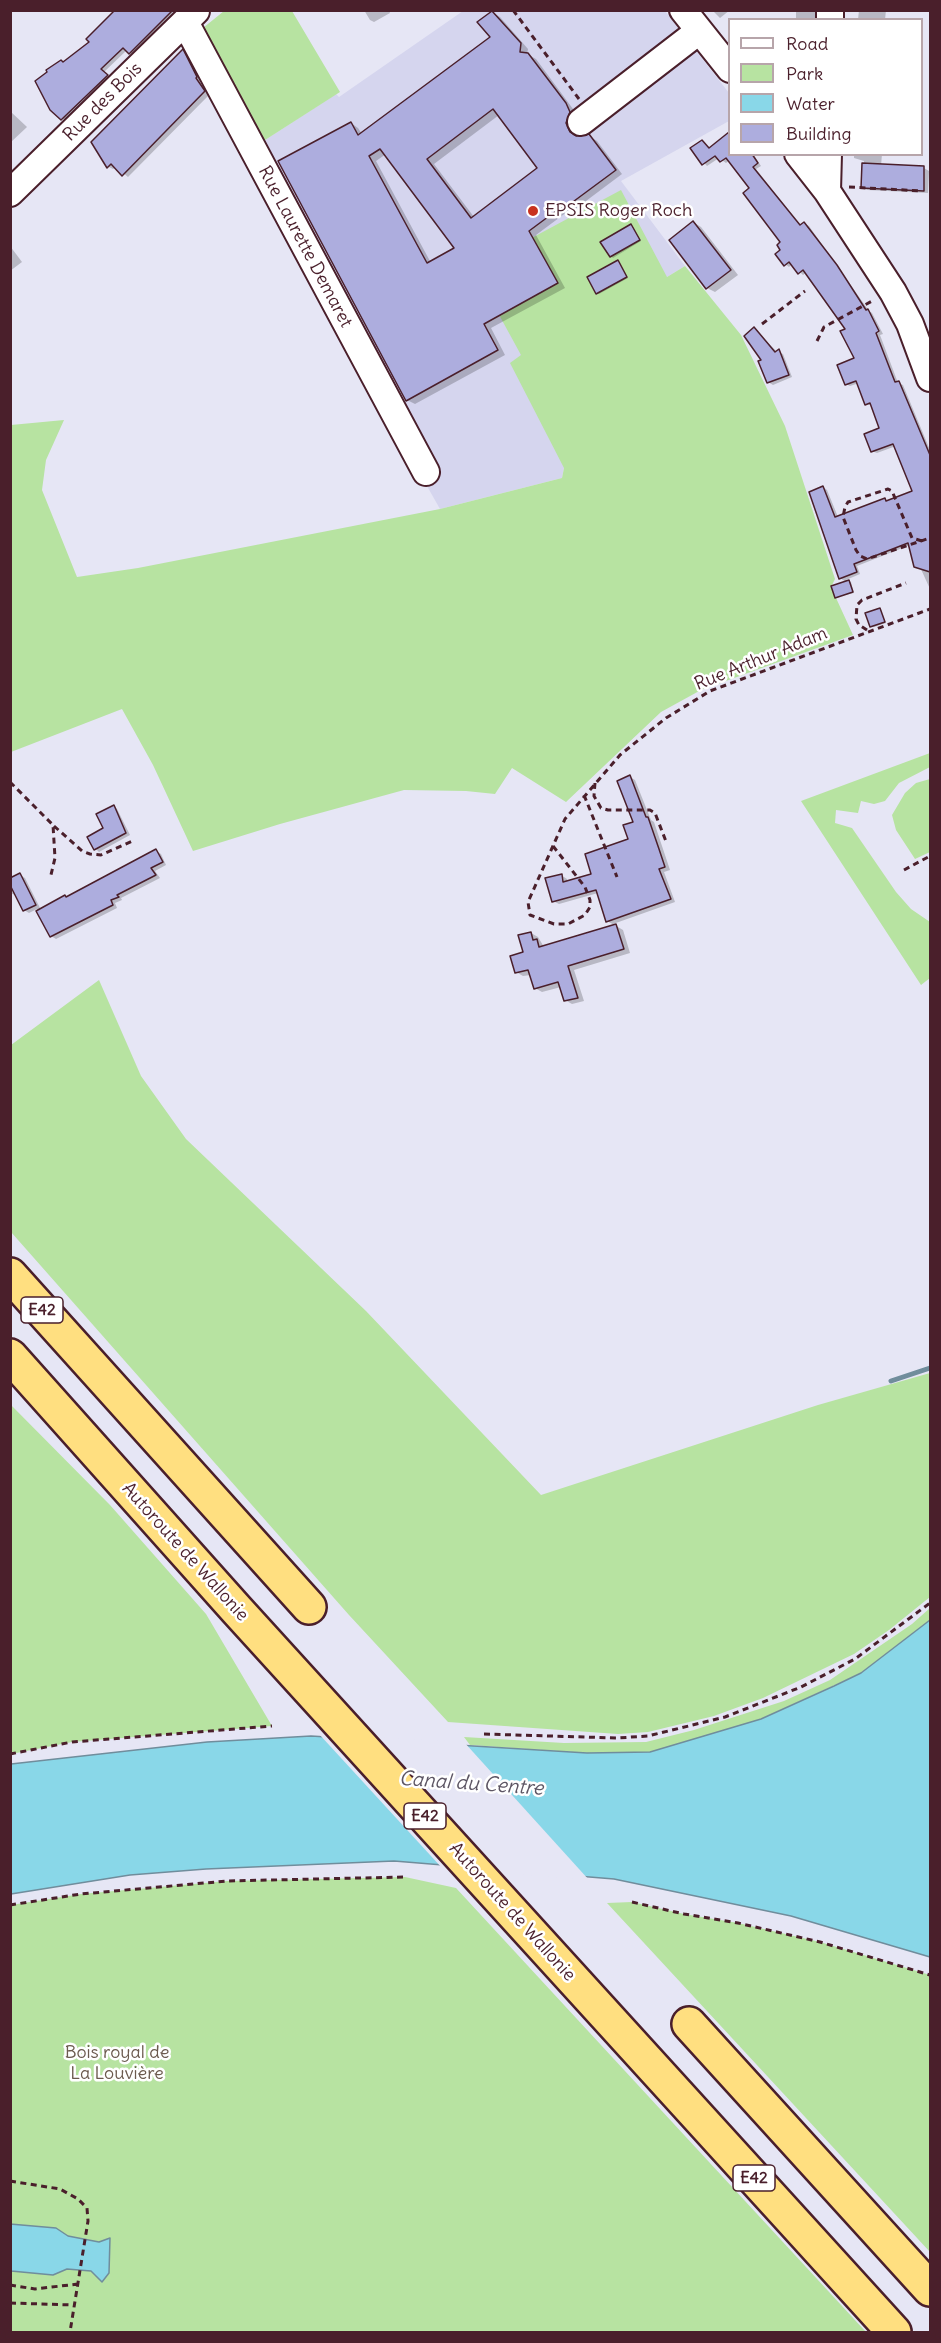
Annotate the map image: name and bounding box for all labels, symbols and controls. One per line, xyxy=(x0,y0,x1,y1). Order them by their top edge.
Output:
legend xyxy=(728,18,923,156)
text: Road xyxy=(786,32,828,55)
street label: Rue des Bois xyxy=(59,58,147,146)
text: Park xyxy=(786,62,823,85)
text: Water xyxy=(786,92,835,115)
text: Building xyxy=(786,122,851,145)
street label: Rue Laurette Demaret xyxy=(253,163,357,331)
place label: EPSIS Roger Roch xyxy=(545,200,692,222)
marker: EPSIS Roger Roch xyxy=(526,204,540,218)
street label: Rue Arthur Adam xyxy=(691,623,831,695)
road number: E42 xyxy=(21,1297,63,1323)
street label: Autoroute de Wallonie xyxy=(117,1478,253,1626)
water label: Canal du Centre xyxy=(398,1767,544,1801)
road number: E42 xyxy=(404,1803,446,1829)
street label: Autoroute de Wallonie xyxy=(444,1838,580,1986)
park label: Bois royal de La Louvière xyxy=(65,2042,169,2084)
road number: E42 xyxy=(733,2165,775,2191)

